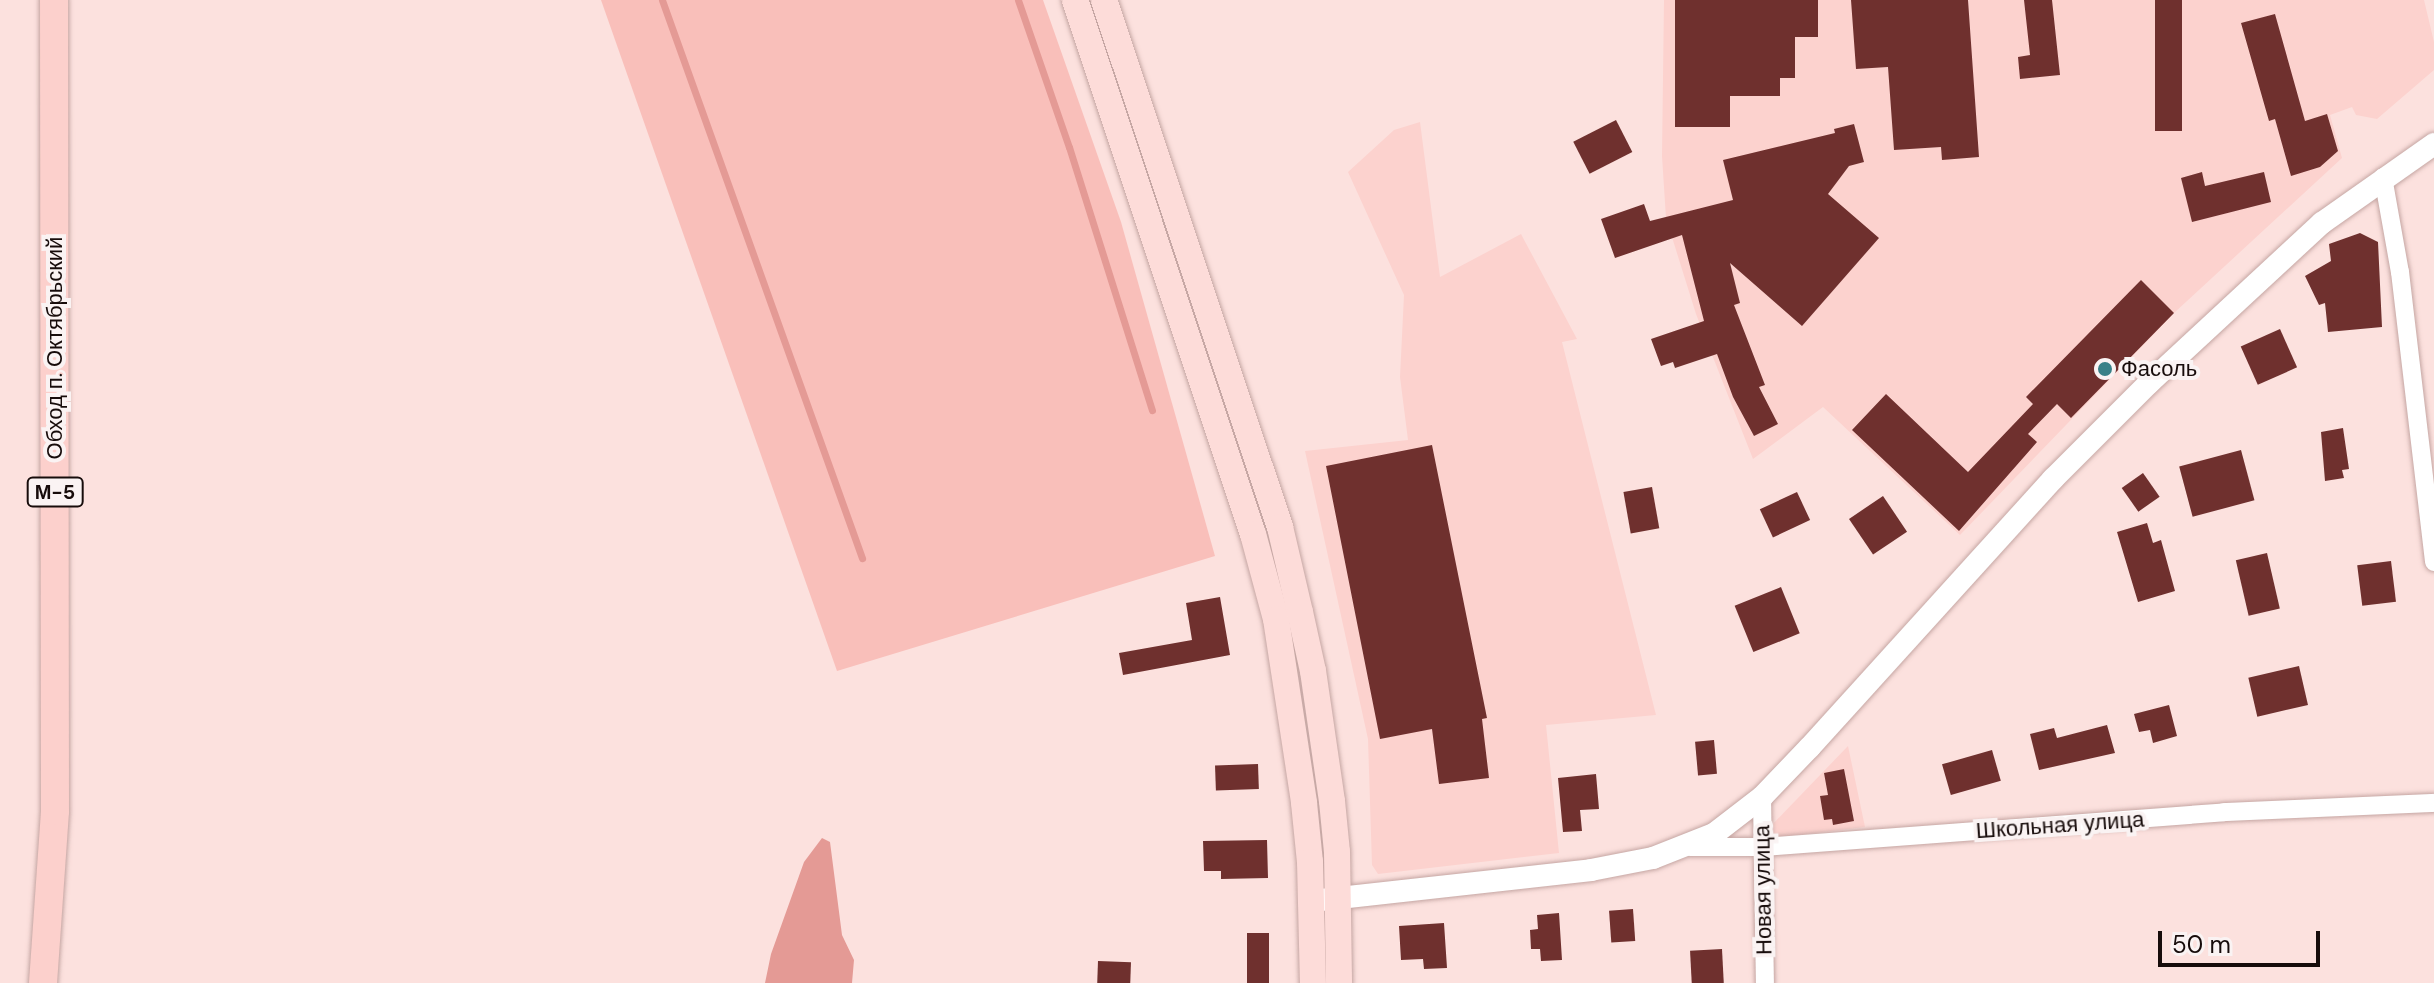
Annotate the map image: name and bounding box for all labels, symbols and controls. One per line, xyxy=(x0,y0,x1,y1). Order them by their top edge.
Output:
street label: Обход п. Октябрьский xyxy=(42,237,68,459)
place label: Фасоль xyxy=(2121,356,2197,382)
marker: Фасоль xyxy=(2096,360,2114,378)
road number: М-5 xyxy=(25,476,85,508)
street label: Школьная улица xyxy=(1975,806,2145,844)
street label: Новая улица xyxy=(1749,825,1777,955)
scale bar xyxy=(2162,915,2324,965)
text: 50 m xyxy=(2172,929,2231,960)

